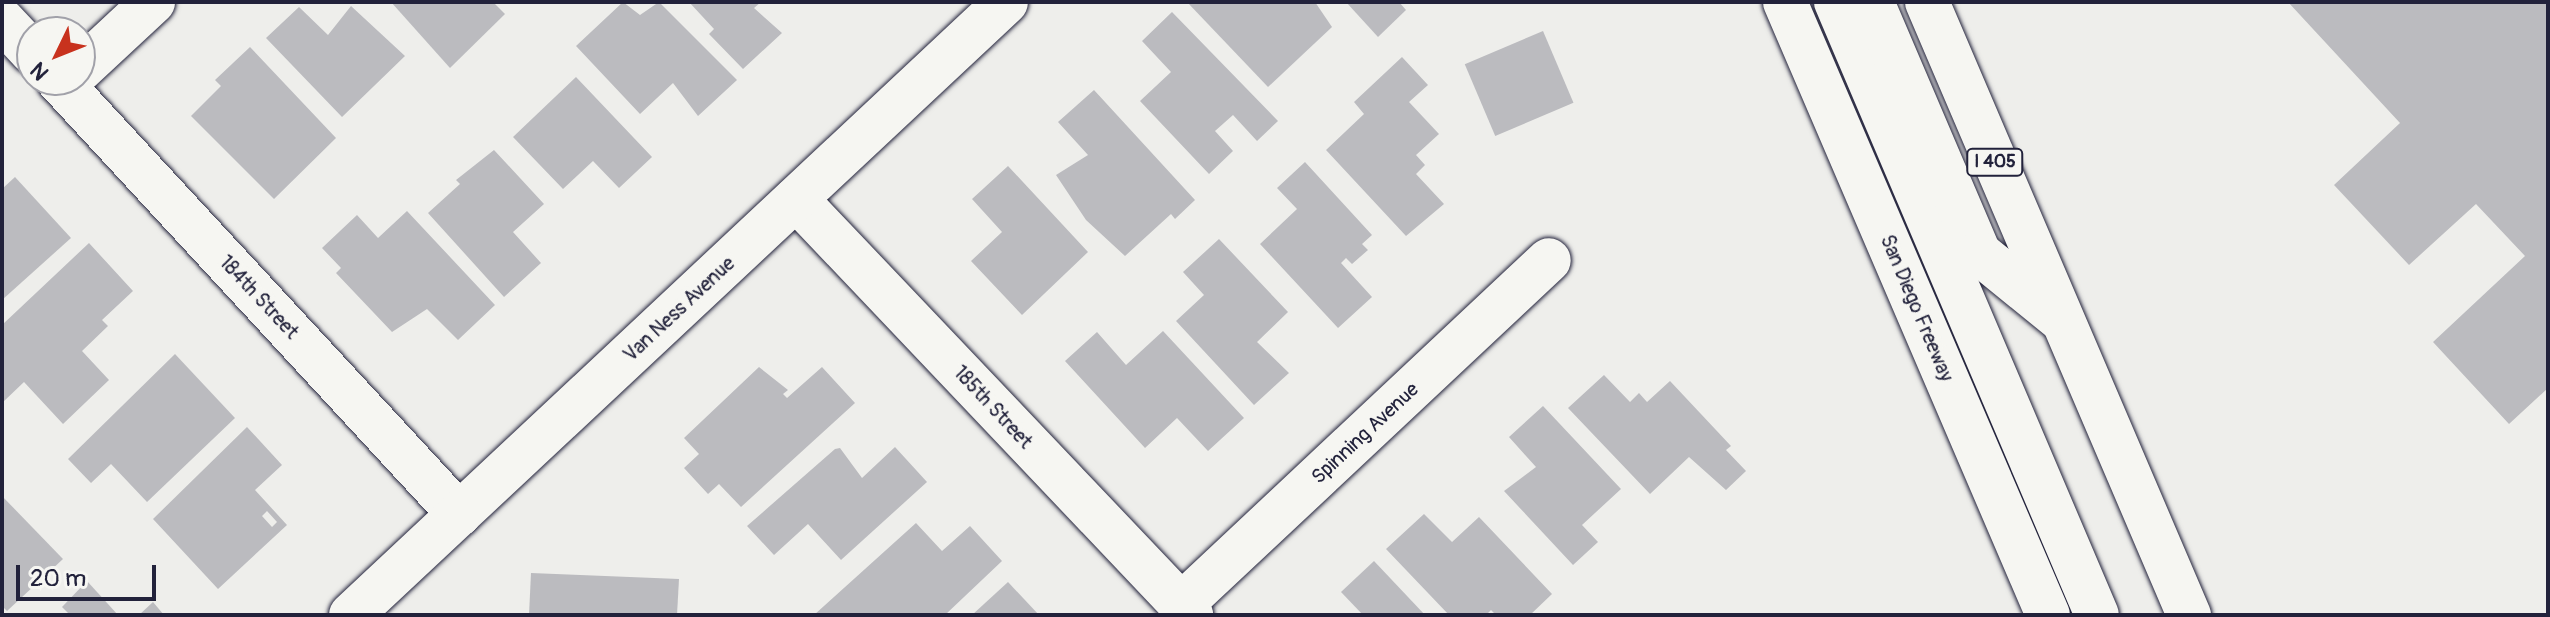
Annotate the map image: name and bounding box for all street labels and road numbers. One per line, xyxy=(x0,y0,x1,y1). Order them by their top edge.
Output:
road number: I 405 xyxy=(1965,148,2025,176)
street label: San Diego Freeway xyxy=(1875,231,1959,385)
street label: 184th Street xyxy=(214,250,304,344)
street label: Van Ness Avenue xyxy=(618,251,740,367)
street label: 185th Street xyxy=(949,361,1037,453)
street label: Spinning Avenue xyxy=(1306,377,1424,489)

